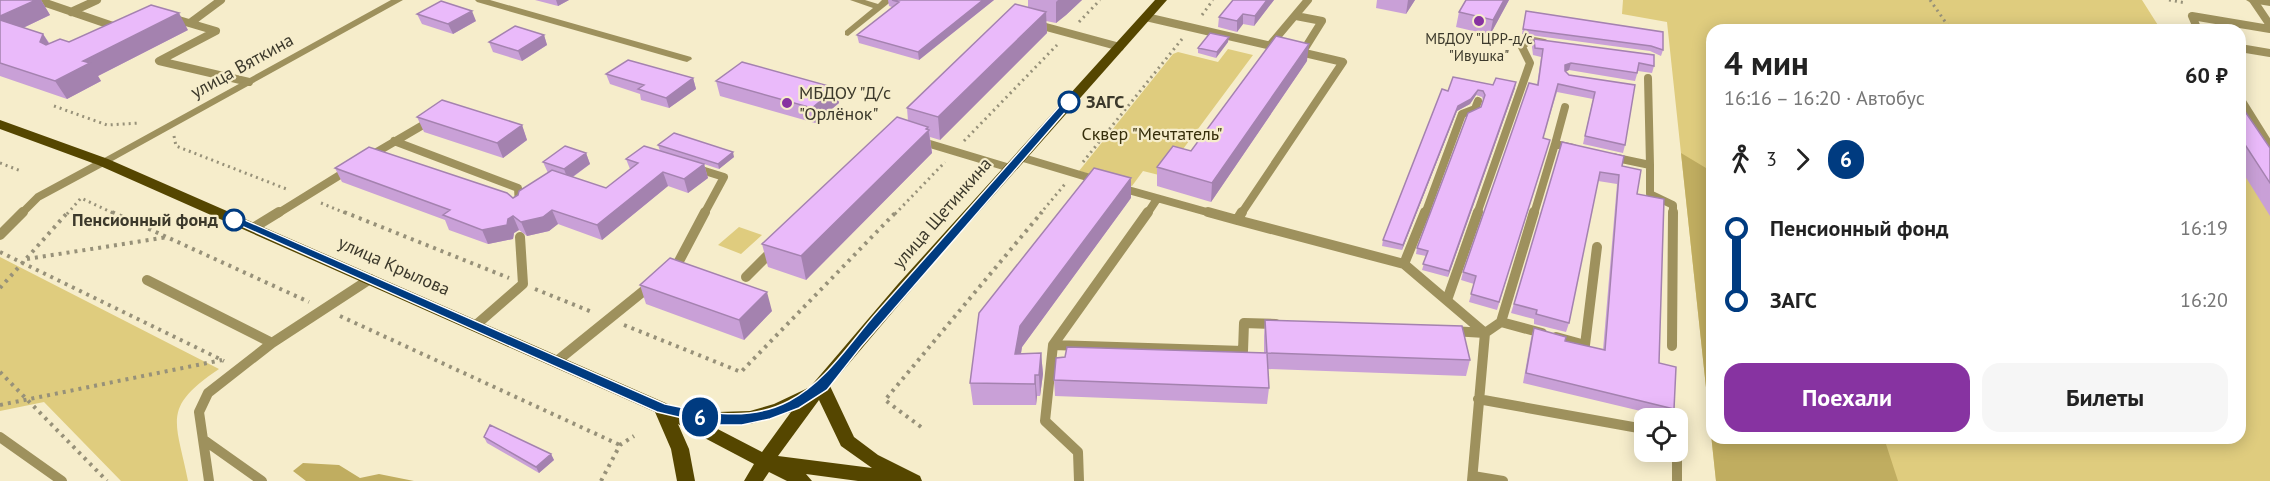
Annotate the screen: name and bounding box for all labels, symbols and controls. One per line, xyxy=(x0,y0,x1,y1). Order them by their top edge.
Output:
marker: МБДОУ "ЦРР-д/с "Ивушка" xyxy=(1472,14,1486,28)
street label: улица Вяткина xyxy=(186,28,297,103)
place label: МБДОУ "ЦРР-д/с "Ивушка" xyxy=(1425,29,1533,65)
text: 4 мин xyxy=(1724,41,1809,84)
text: 60 ₽ xyxy=(2185,61,2228,89)
place label: МБДОУ "Д/с "Орлёнок" xyxy=(799,81,891,125)
text: 16:16 – 16:20 · Автобус xyxy=(1724,85,1925,111)
place label: ЗАГС xyxy=(1086,90,1124,113)
marker: ЗАГС xyxy=(1058,91,1080,113)
marker: МБДОУ "Д/с "Орлёнок" xyxy=(780,96,794,110)
park label: Сквер "Мечтатель" xyxy=(1081,122,1223,145)
icon: walk xyxy=(1724,143,1757,176)
icon: forward xyxy=(1786,143,1819,176)
text: 3 xyxy=(1766,146,1777,172)
text: 6 xyxy=(1840,146,1852,173)
street label: улица Щетинкина xyxy=(887,152,996,273)
place label: Пенсионный фонд xyxy=(72,208,218,231)
marker: Пенсионный фонд xyxy=(223,209,245,231)
text: Пенсионный фонд xyxy=(1770,214,1949,242)
text: 16:19 xyxy=(2180,215,2228,241)
street label: улица Крылова xyxy=(335,231,454,300)
text: ЗАГС xyxy=(1770,286,1817,314)
text: 16:20 xyxy=(2180,287,2228,313)
button: Поехали xyxy=(1724,363,1970,432)
button: Билеты xyxy=(1982,363,2228,432)
line badge: 6 xyxy=(680,398,720,436)
text: 6 xyxy=(694,404,706,431)
map controls xyxy=(1634,408,1688,462)
button: locate xyxy=(1634,408,1688,462)

